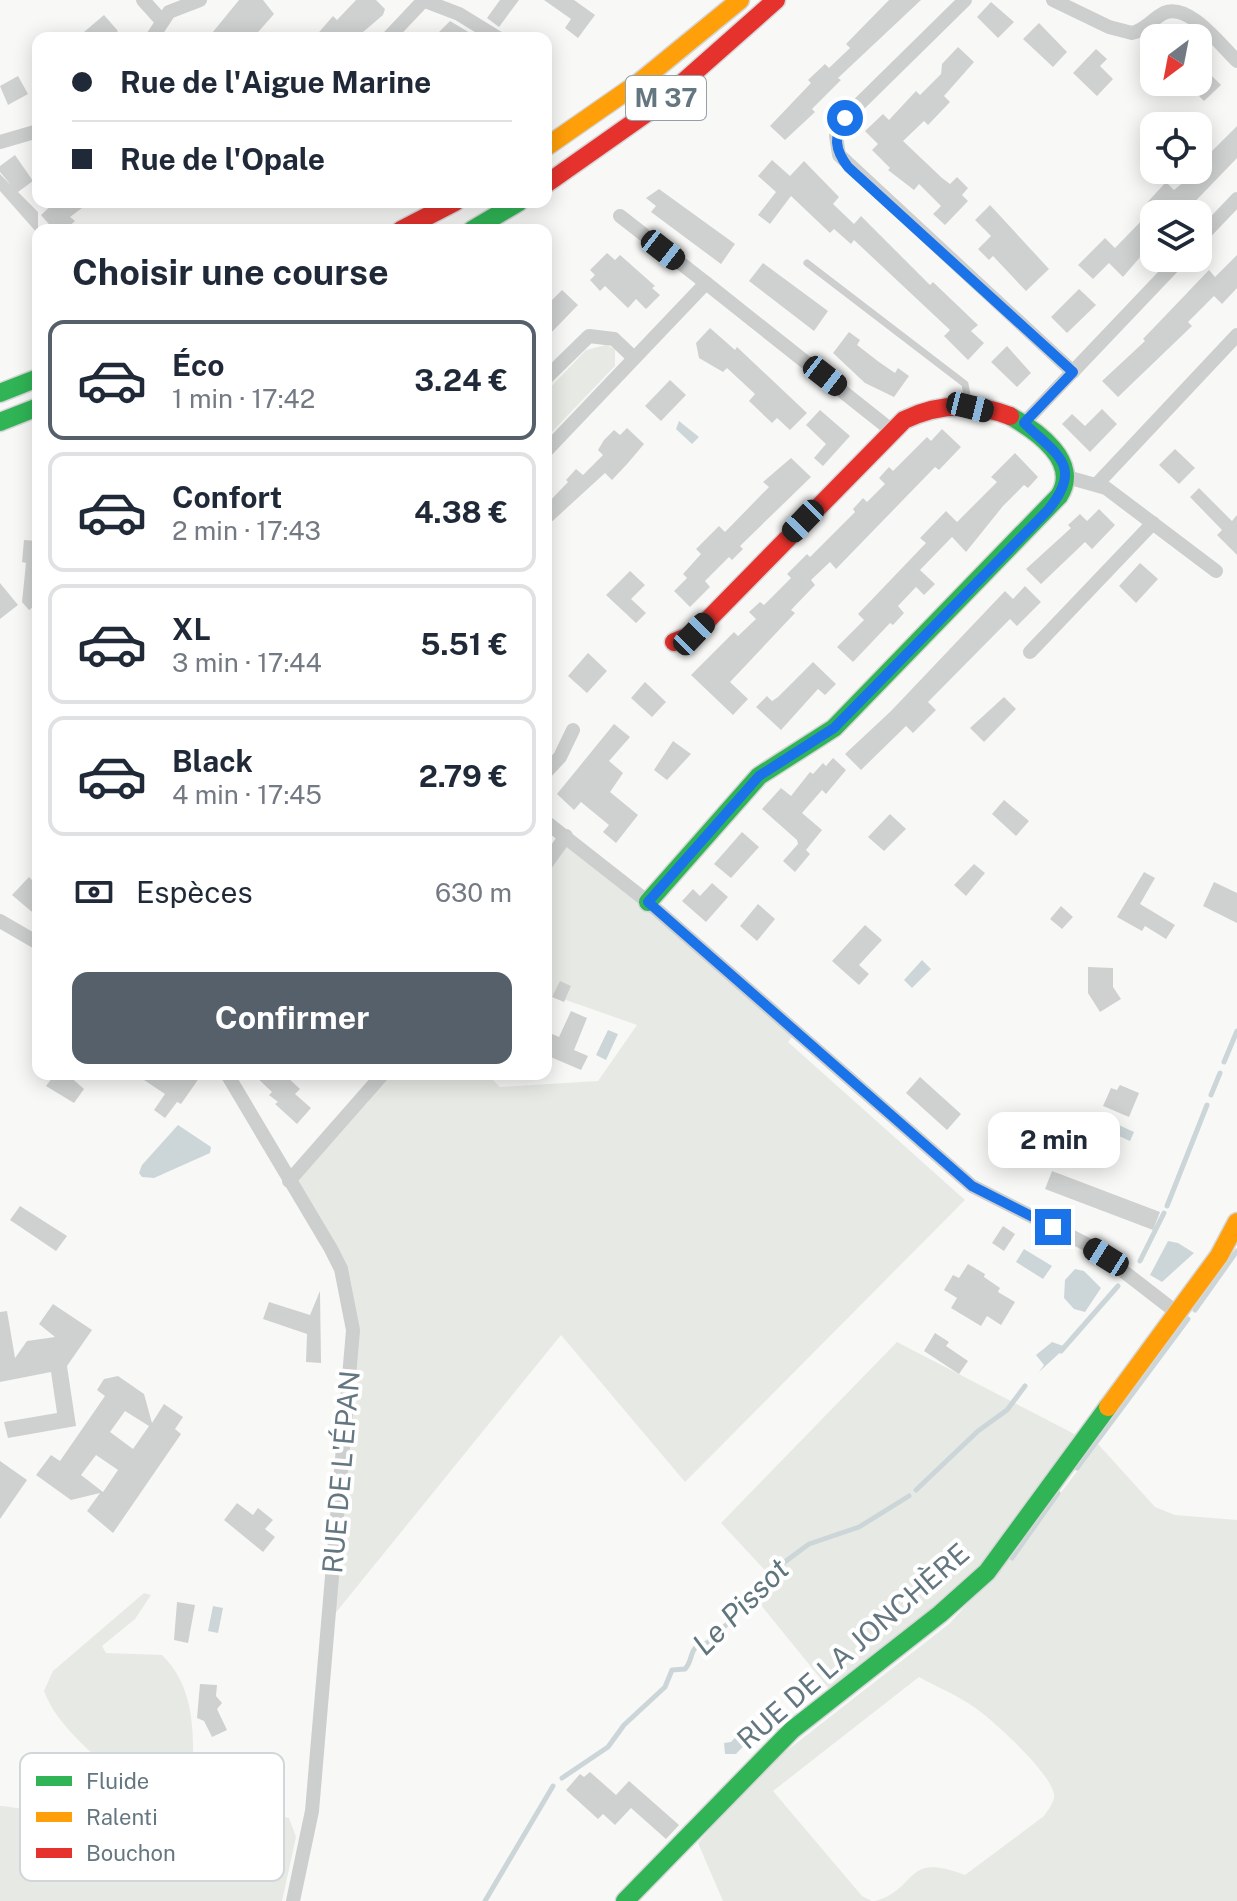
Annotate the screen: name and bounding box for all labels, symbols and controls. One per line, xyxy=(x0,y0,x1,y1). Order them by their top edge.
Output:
north arrow xyxy=(1140,24,1212,96)
map controls xyxy=(1140,24,1212,272)
text: Rue de l'Aigue Marine xyxy=(120,64,431,100)
road number: M 37 xyxy=(626,76,706,120)
route start xyxy=(827,100,863,136)
button: locate xyxy=(1140,112,1212,184)
text: Rue de l'Opale xyxy=(120,141,325,177)
button: layers xyxy=(1140,200,1212,272)
car xyxy=(637,226,689,274)
text: Choisir une course xyxy=(72,251,389,293)
icon: car xyxy=(76,344,148,416)
text: Éco xyxy=(172,347,225,383)
car xyxy=(799,352,851,400)
text: 3.24 € xyxy=(414,362,508,398)
text: 1 min · 17:42 xyxy=(172,383,315,414)
car xyxy=(944,390,996,424)
icon: car xyxy=(76,476,148,548)
text: Confort xyxy=(172,479,282,515)
text: 4.38 € xyxy=(414,494,508,530)
car xyxy=(778,495,828,547)
text: 2 min · 17:43 xyxy=(172,515,321,546)
icon: car xyxy=(76,608,148,680)
car xyxy=(669,608,719,660)
text: XL xyxy=(172,611,211,647)
text: 5.51 € xyxy=(420,626,508,662)
text: 3 min · 17:44 xyxy=(172,647,322,678)
icon: car xyxy=(76,740,148,812)
text: Black xyxy=(172,743,253,779)
text: 2.79 € xyxy=(419,758,508,794)
text: 4 min · 17:45 xyxy=(172,779,322,810)
icon: cash xyxy=(72,870,116,914)
text: Espèces xyxy=(136,874,253,910)
text: 630 m xyxy=(435,877,512,908)
button: Confirmer xyxy=(72,972,512,1064)
callout: 2 min xyxy=(987,1111,1119,1167)
text: 2 min xyxy=(1020,1124,1088,1155)
route end xyxy=(1035,1209,1071,1245)
car xyxy=(1079,1234,1133,1280)
street label: RUE DE L'ÉPAN xyxy=(315,1369,366,1575)
street label: RUE DE LA JONCHÈRE xyxy=(730,1536,975,1755)
water label: Le Pissot xyxy=(685,1551,796,1662)
legend xyxy=(20,1753,284,1881)
text: Fluide xyxy=(86,1768,149,1794)
text: Ralenti xyxy=(86,1804,158,1830)
text: Bouchon xyxy=(86,1840,176,1866)

